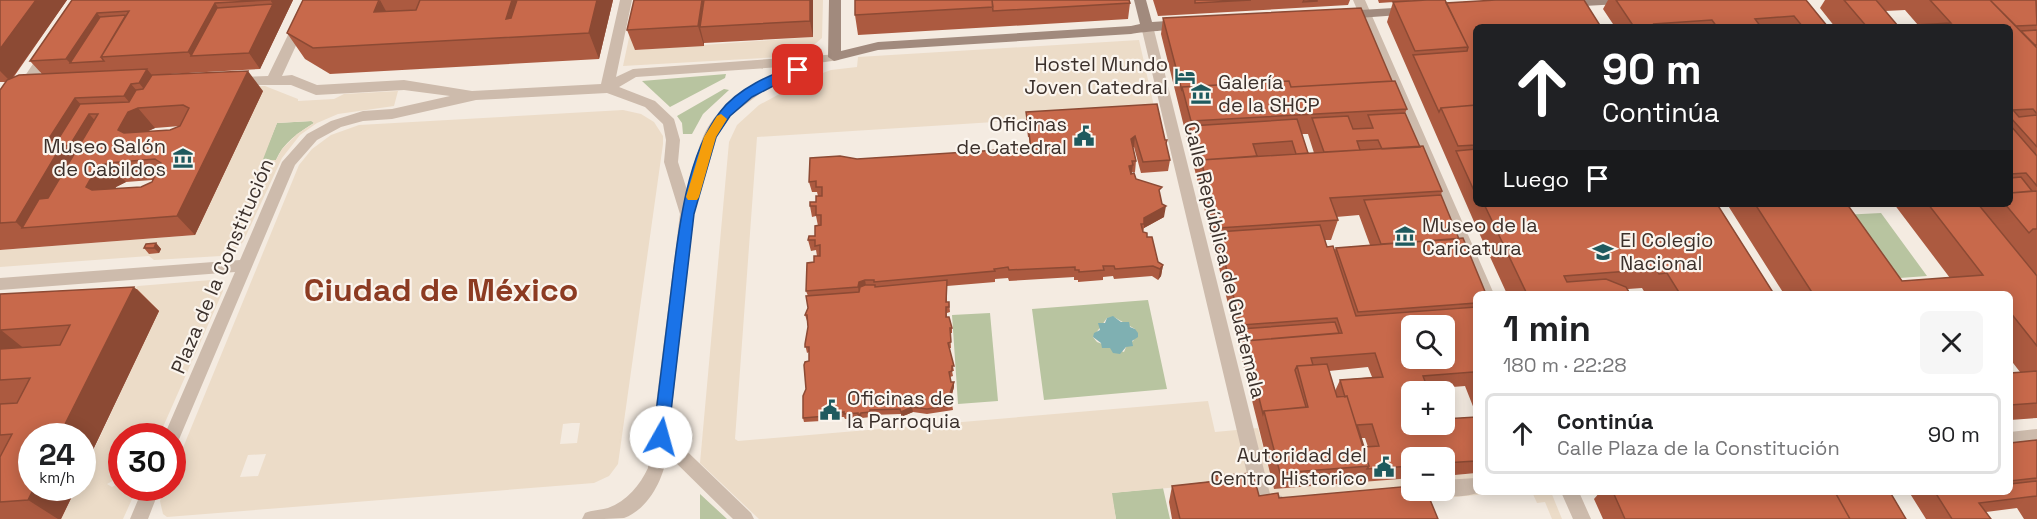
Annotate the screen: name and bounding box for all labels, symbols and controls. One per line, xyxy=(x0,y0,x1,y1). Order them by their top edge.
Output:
text: 90 m xyxy=(1602,43,1702,96)
pin xyxy=(772,44,823,95)
icon: ahead xyxy=(1503,48,1581,126)
place label: Hostel Mundo Joven Catedral xyxy=(1024,51,1168,100)
icon: arrive xyxy=(781,53,814,86)
hotel icon: Hostel Mundo Joven Catedral xyxy=(1173,64,1197,88)
place label: Galería de la SHCP xyxy=(1218,69,1320,118)
museum icon: Galería de la SHCP xyxy=(1189,82,1213,106)
text: Continúa xyxy=(1602,95,1720,130)
place label: Oficinas de Catedral xyxy=(956,111,1067,160)
street label: Calle República de Guatemala xyxy=(1178,119,1272,401)
public building icon: Oficinas de Catedral xyxy=(1072,124,1096,148)
place label: Museo Salón de Cabildos xyxy=(43,133,166,182)
museum icon: Museo Salón de Cabildos xyxy=(171,146,195,170)
street label: Plaza de la Constitución xyxy=(165,154,279,378)
icon: arrive xyxy=(1581,162,1614,195)
text: Luego xyxy=(1503,165,1569,193)
place label: Museo de la Caricatura xyxy=(1422,212,1538,261)
museum icon: Museo de la Caricatura xyxy=(1393,224,1417,248)
place label: El Colegio Nacional xyxy=(1620,227,1713,276)
school or university icon: El Colegio Nacional xyxy=(1591,240,1615,264)
district label: Ciudad de México xyxy=(304,270,578,310)
text: 1 min xyxy=(1503,306,1591,352)
button: close xyxy=(1920,311,1983,374)
map controls xyxy=(1401,315,1455,501)
button: search xyxy=(1401,315,1455,369)
text: 180 m · 22:28 xyxy=(1503,352,1627,378)
button: + xyxy=(1401,381,1455,435)
place label: Oficinas de la Parroquia xyxy=(847,385,960,434)
public building icon: Oficinas de la Parroquia xyxy=(818,398,842,422)
position arrow xyxy=(629,405,693,469)
text: Continúa xyxy=(1557,407,1653,435)
icon: ahead xyxy=(1506,417,1539,450)
text: 90 m xyxy=(1928,420,1980,448)
speed limit sign: 30 xyxy=(108,423,186,501)
text: 24 xyxy=(39,435,75,474)
text: Calle Plaza de la Constitución xyxy=(1557,435,1840,461)
place label: Autoridad del Centro Historico xyxy=(1210,442,1367,491)
button: − xyxy=(1401,447,1455,501)
public building icon: Autoridad del Centro Historico xyxy=(1372,455,1396,479)
text: km/h xyxy=(39,468,75,487)

